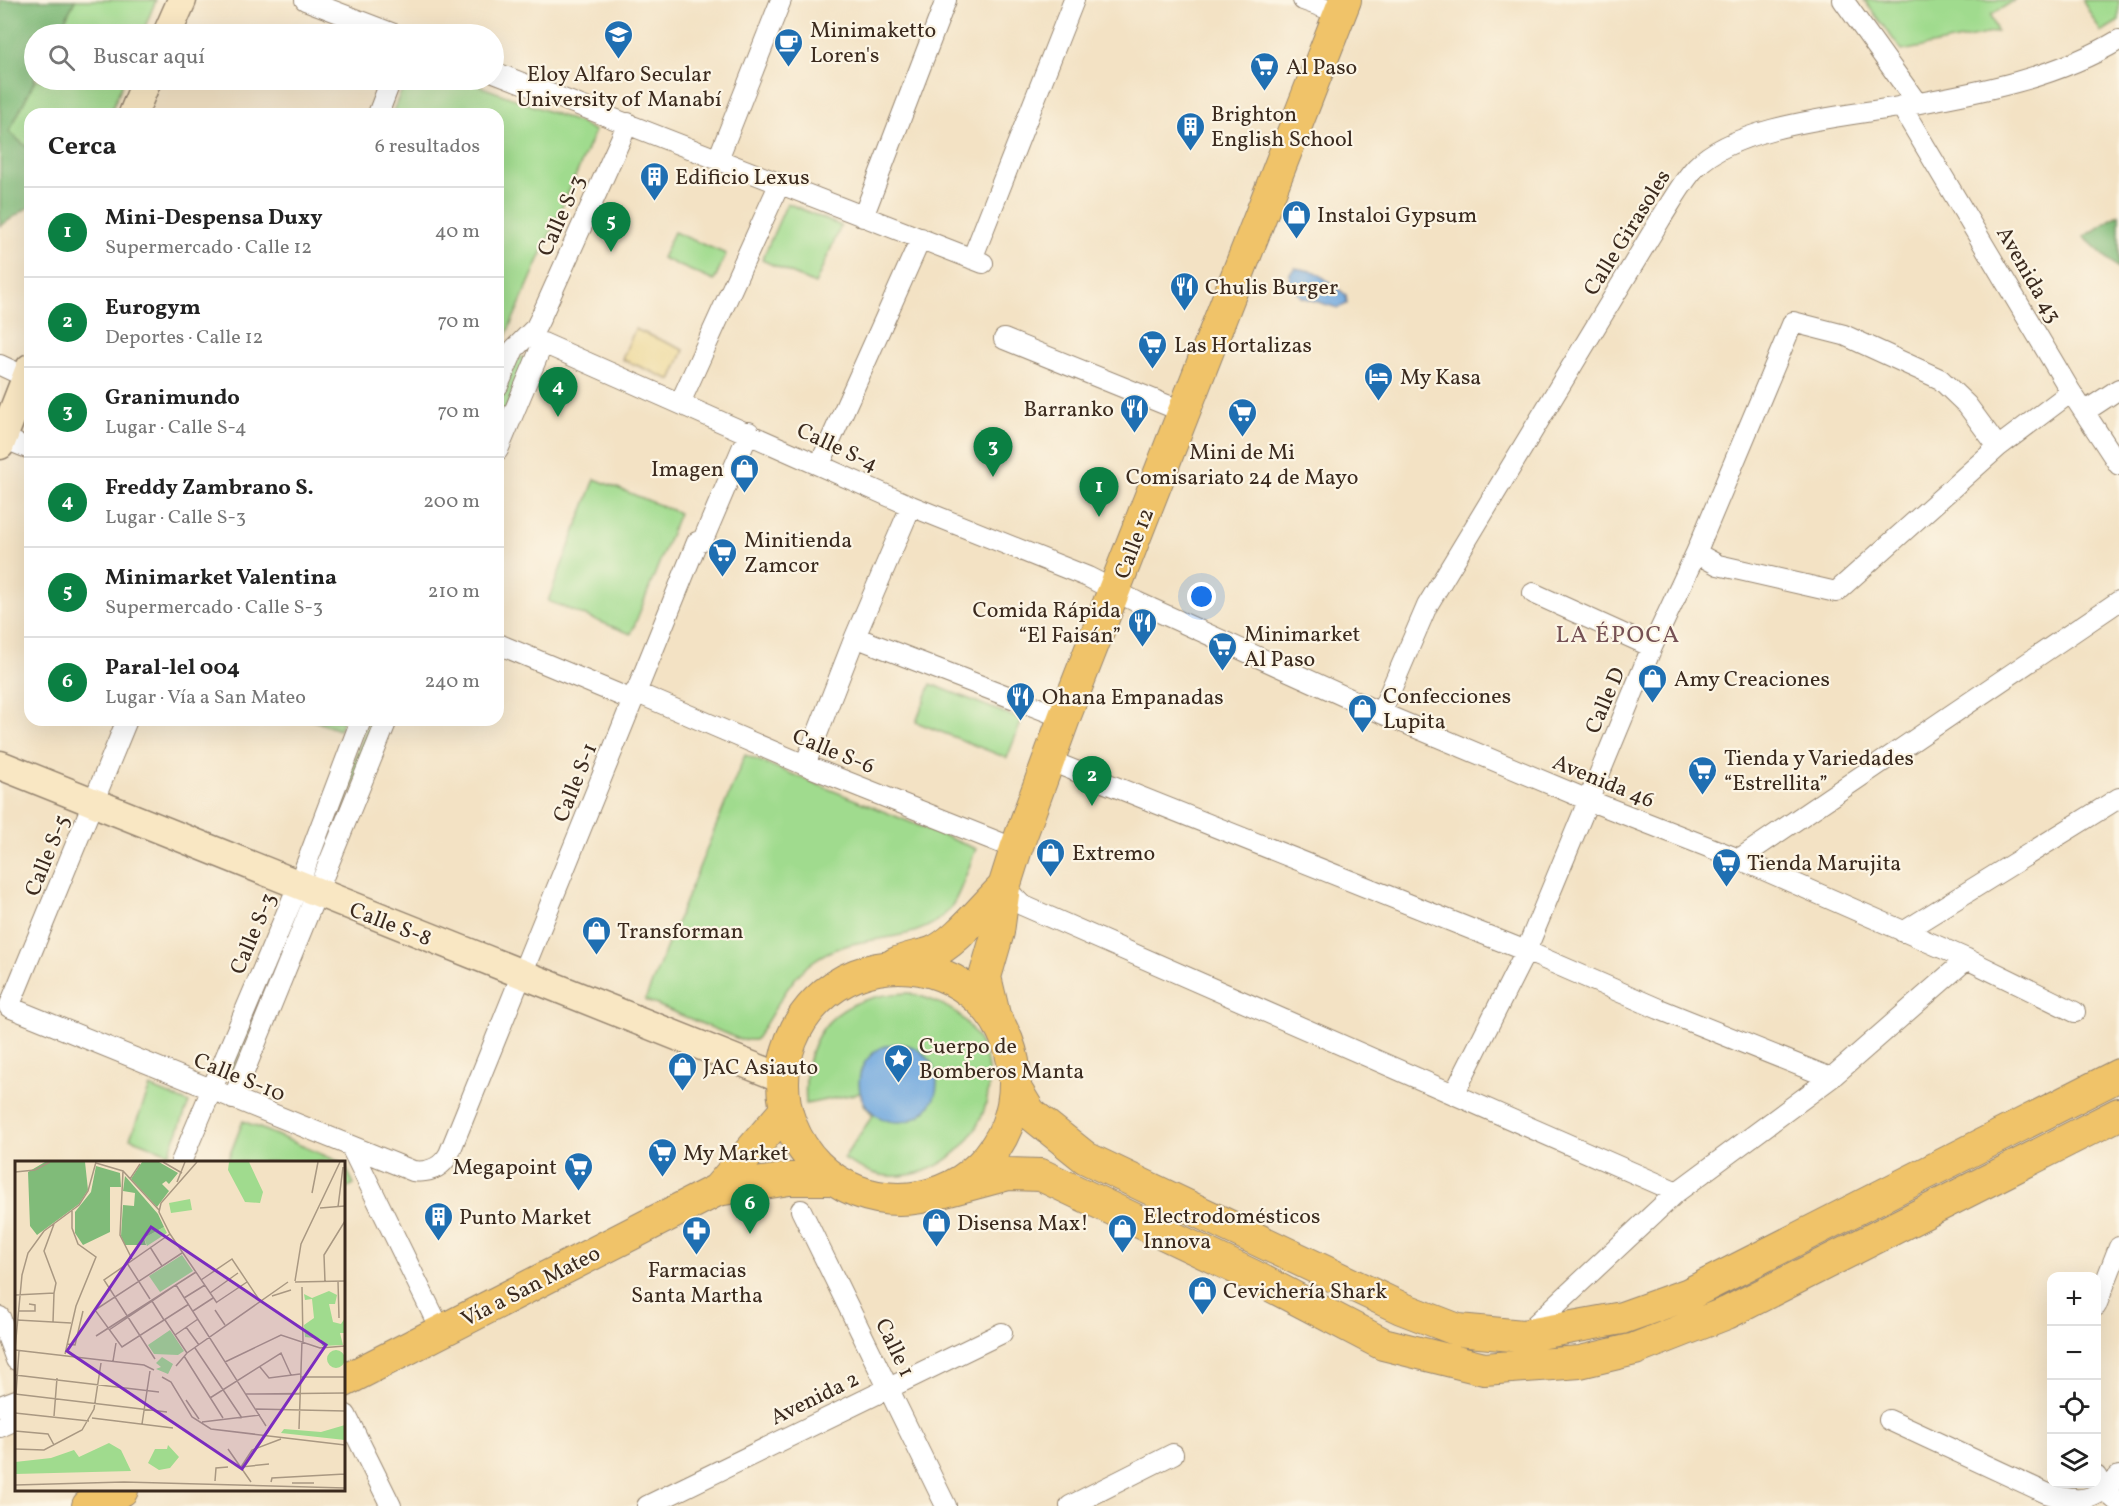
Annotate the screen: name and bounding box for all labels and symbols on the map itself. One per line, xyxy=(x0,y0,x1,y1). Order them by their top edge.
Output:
place label: Minimaketto Loren's xyxy=(810,16,936,72)
school or university icon: Eloy Alfaro Secular University of Manabí xyxy=(603,18,635,60)
cafe icon: Minimaketto Loren's xyxy=(773,26,805,68)
supermarket icon: Al Paso xyxy=(1249,50,1281,92)
place label: Al Paso xyxy=(1286,53,1357,84)
place label: Eloy Alfaro Secular University of Manabí xyxy=(516,60,722,116)
place label: Brighton English School xyxy=(1211,100,1353,156)
building icon: Brighton English School xyxy=(1174,110,1206,152)
building icon: Edificio Lexus xyxy=(638,160,670,202)
place label: Edificio Lexus xyxy=(675,163,810,194)
street label: Calle Girasoles xyxy=(1577,164,1679,302)
street label: Calle S-3 xyxy=(531,170,594,262)
shop icon: Instaloi Gypsum xyxy=(1280,198,1312,240)
place label: Instaloi Gypsum xyxy=(1317,201,1477,232)
pin: 5 xyxy=(592,202,630,252)
street label: Avenida 43 xyxy=(1988,221,2068,329)
restaurant icon: Chulis Burger xyxy=(1168,270,1200,312)
place label: Chulis Burger xyxy=(1205,273,1338,304)
supermarket icon: Las Hortalizas xyxy=(1137,328,1169,370)
place label: Las Hortalizas xyxy=(1174,331,1312,362)
hotel icon: My Kasa xyxy=(1363,360,1395,402)
place label: My Kasa xyxy=(1400,363,1481,394)
pin: 4 xyxy=(538,368,578,417)
restaurant icon: Barranko xyxy=(1119,392,1151,434)
place label: Barranko xyxy=(1023,395,1114,426)
supermarket icon: Mini de Mi Comisariato 24 de Mayo xyxy=(1226,396,1258,438)
street label: Calle S-4 xyxy=(791,416,883,481)
pin: 3 xyxy=(974,428,1012,477)
place label: Mini de Mi Comisariato 24 de Mayo xyxy=(1126,438,1358,494)
shop icon: Imagen xyxy=(729,452,761,494)
place label: Imagen xyxy=(651,455,724,486)
pin: 1 xyxy=(1080,468,1118,517)
street label: Calle 12 xyxy=(1108,504,1163,584)
place label: Minitienda Zamcor xyxy=(744,526,852,582)
supermarket icon: Minitienda Zamcor xyxy=(707,536,739,578)
your location xyxy=(1187,582,1216,611)
place label: Comida Rápida “El Faisán” xyxy=(972,596,1121,652)
restaurant icon: Comida Rápida “El Faisán” xyxy=(1126,606,1158,648)
district label: LA ÉPOCA xyxy=(1555,619,1681,653)
place label: Minimarket Al Paso xyxy=(1244,620,1361,676)
supermarket icon: Minimarket Al Paso xyxy=(1207,630,1239,672)
shop icon: Amy Creaciones xyxy=(1637,662,1669,704)
street label: Calle D xyxy=(1578,663,1634,739)
place label: Amy Creaciones xyxy=(1674,665,1830,696)
restaurant icon: Ohana Empanadas xyxy=(1005,680,1037,722)
place label: Confecciones Lupita xyxy=(1383,682,1511,738)
place label: Ohana Empanadas xyxy=(1042,683,1224,714)
shop icon: Confecciones Lupita xyxy=(1346,692,1378,734)
street label: Calle S-6 xyxy=(787,722,879,783)
street label: Calle S-1 xyxy=(546,739,606,827)
place label: Tienda y Variedades “Estrellita” xyxy=(1724,744,1914,800)
street label: Avenida 46 xyxy=(1547,748,1659,817)
supermarket icon: Tienda y Variedades “Estrellita” xyxy=(1687,754,1719,796)
pin: 2 xyxy=(1072,756,1112,806)
street label: Calle S-5 xyxy=(18,811,79,901)
shop icon: Extremo xyxy=(1035,836,1067,878)
place label: Extremo xyxy=(1072,839,1155,870)
supermarket icon: Tienda Marujita xyxy=(1710,846,1742,888)
place label: Tienda Marujita xyxy=(1747,849,1901,880)
street label: Calle S-3 xyxy=(223,888,285,980)
street label: Calle S-8 xyxy=(344,895,436,955)
shop icon: Transforman xyxy=(580,914,612,956)
place label: Transforman xyxy=(617,917,744,948)
place label: Cuerpo de Bomberos Manta xyxy=(919,1032,1084,1088)
place icon: Cuerpo de Bomberos Manta xyxy=(882,1042,914,1084)
street label: Calle S-10 xyxy=(189,1046,290,1111)
shop icon: JAC Asiauto xyxy=(666,1050,698,1092)
place label: JAC Asiauto xyxy=(703,1053,818,1084)
supermarket icon: My Market xyxy=(646,1136,678,1178)
place label: My Market xyxy=(683,1139,789,1170)
supermarket icon: Megapoint xyxy=(562,1150,594,1192)
place label: Megapoint xyxy=(453,1153,557,1184)
inset map xyxy=(15,1161,345,1491)
pin: 6 xyxy=(730,1184,770,1234)
building icon: Punto Market xyxy=(422,1200,454,1242)
place label: Electrodomésticos Innova xyxy=(1143,1202,1320,1258)
place label: Punto Market xyxy=(459,1203,592,1234)
shop icon: Disensa Max! xyxy=(920,1206,952,1248)
place label: Disensa Max! xyxy=(957,1209,1089,1240)
shop icon: Electrodomésticos Innova xyxy=(1106,1212,1138,1254)
pharmacy icon: Farmacias Santa Martha xyxy=(681,1214,713,1256)
street label: Vía a San Mateo xyxy=(456,1239,606,1336)
place label: Farmacias Santa Martha xyxy=(631,1256,763,1312)
shop icon: Cevichería Shark xyxy=(1186,1274,1218,1316)
place label: Cevichería Shark xyxy=(1223,1277,1387,1308)
street label: Calle 1 xyxy=(866,1314,921,1383)
street label: Avenida 2 xyxy=(765,1364,865,1434)

